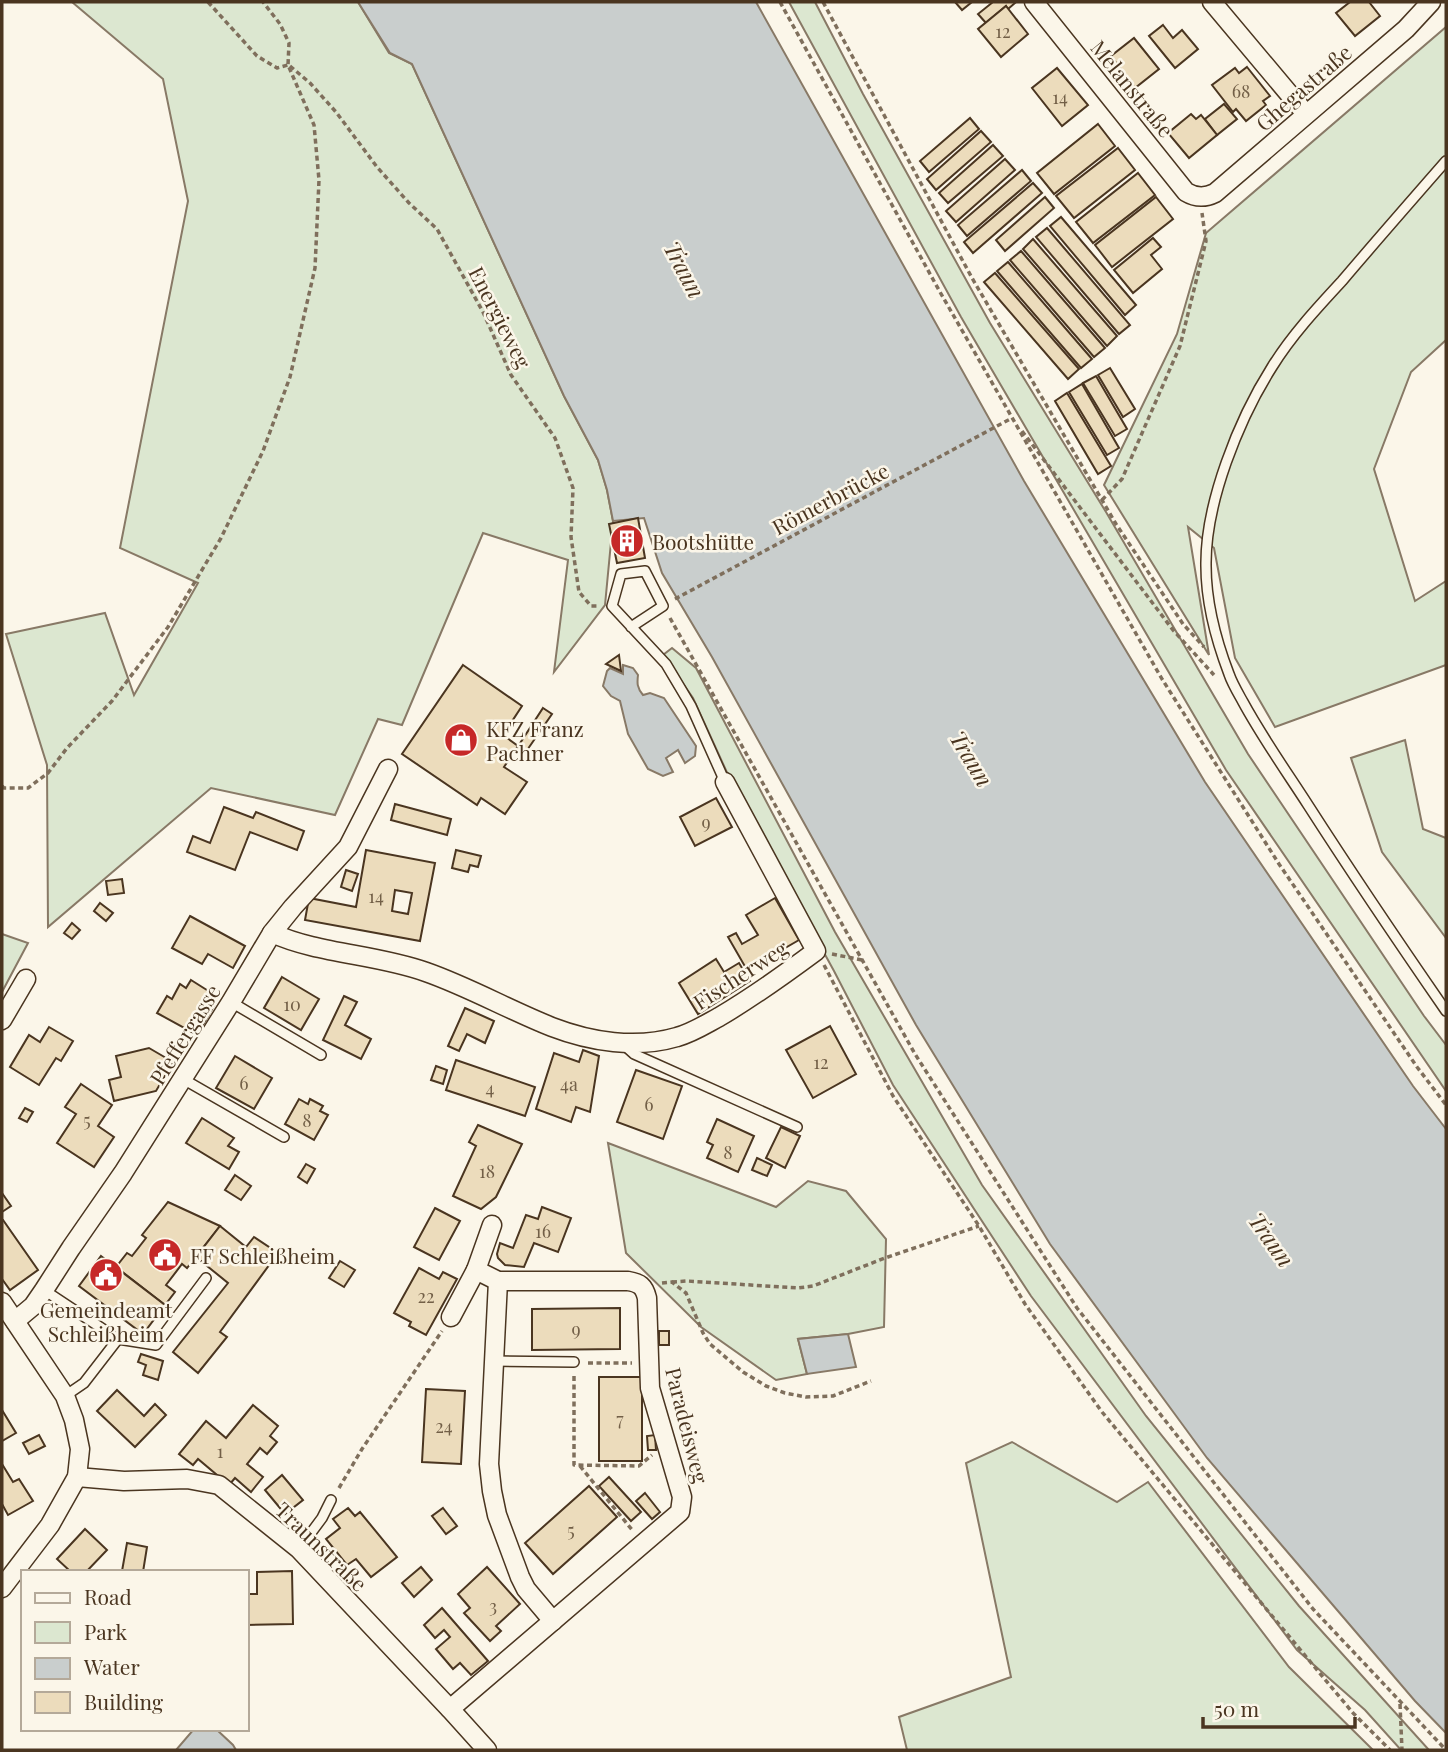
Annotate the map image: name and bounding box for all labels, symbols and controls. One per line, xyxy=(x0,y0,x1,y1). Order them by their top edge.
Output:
house number: 12 xyxy=(995,19,1011,43)
street label: Melanstraße xyxy=(1085,34,1181,142)
street label: Ghegastraße xyxy=(1249,38,1357,136)
house number: 68 xyxy=(1232,79,1250,103)
house number: 14 xyxy=(1052,85,1068,109)
water label: Traun xyxy=(657,235,713,303)
street label: Energieweg xyxy=(463,261,539,373)
street label: Römerbrücke xyxy=(767,455,893,541)
building icon: Bootshütte xyxy=(608,522,646,560)
place label: Bootshütte xyxy=(652,527,754,555)
place label: KFZ Franz Pachner xyxy=(486,714,584,766)
shop icon: KFZ Franz Pachner xyxy=(442,721,480,759)
water label: Traun xyxy=(943,724,1001,792)
house number: 9 xyxy=(701,810,711,834)
house number: 14 xyxy=(368,884,384,908)
street label: Fischerweg xyxy=(687,933,793,1015)
street label: Pfeffergasse xyxy=(142,979,226,1089)
house number: 10 xyxy=(283,992,301,1016)
house number: 12 xyxy=(813,1050,829,1074)
house number: 6 xyxy=(239,1071,249,1095)
house number: 4a xyxy=(560,1072,578,1096)
house number: 4 xyxy=(486,1076,495,1100)
house number: 6 xyxy=(644,1092,654,1116)
house number: 5 xyxy=(83,1108,91,1132)
house number: 8 xyxy=(302,1108,312,1132)
house number: 8 xyxy=(723,1140,733,1164)
house number: 18 xyxy=(479,1159,495,1183)
water label: Traun xyxy=(1242,1205,1302,1273)
house number: 16 xyxy=(535,1219,551,1243)
public building icon: FF Schleißheim xyxy=(146,1236,184,1274)
place label: FF Schleißheim xyxy=(190,1241,335,1269)
public building icon: Gemeindeamt Schleißheim xyxy=(87,1256,125,1294)
house number: 22 xyxy=(417,1284,435,1308)
place label: Gemeindeamt Schleißheim xyxy=(40,1295,173,1347)
house number: 9 xyxy=(571,1317,581,1341)
street label: Paradeisweg xyxy=(660,1364,716,1486)
house number: 7 xyxy=(616,1407,624,1431)
house number: 24 xyxy=(435,1414,453,1438)
house number: 1 xyxy=(217,1439,224,1463)
street label: Traunstraße xyxy=(270,1495,374,1597)
house number: 5 xyxy=(567,1518,575,1542)
legend xyxy=(21,1570,248,1731)
text: Road xyxy=(84,1582,132,1610)
house number: 3 xyxy=(489,1594,497,1618)
text: Park xyxy=(84,1617,128,1645)
text: Water xyxy=(83,1652,140,1680)
scale bar xyxy=(1203,1686,1355,1730)
text: Building xyxy=(84,1687,163,1715)
text: 50 m xyxy=(1214,1694,1260,1722)

